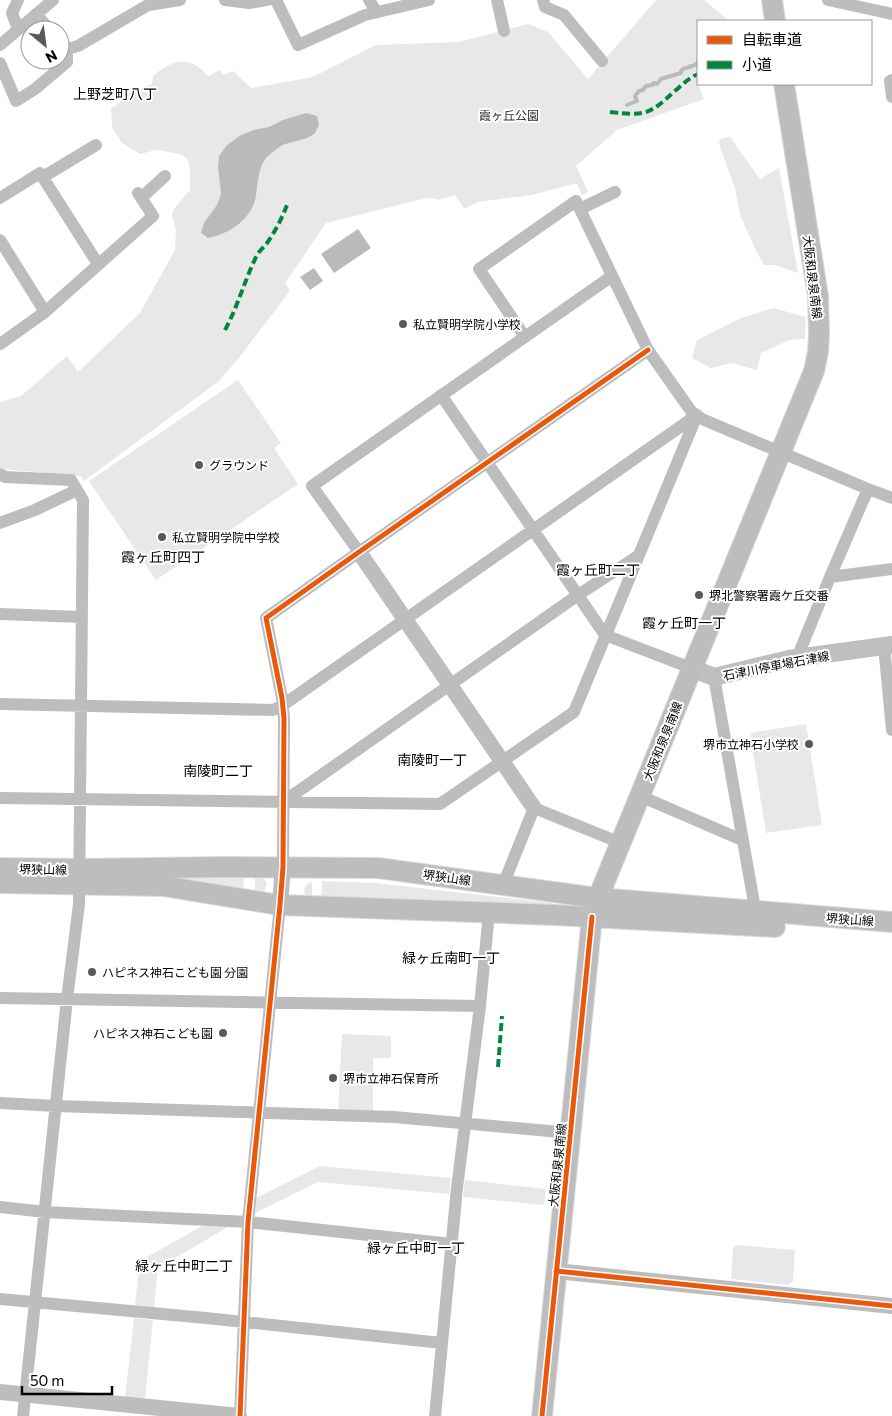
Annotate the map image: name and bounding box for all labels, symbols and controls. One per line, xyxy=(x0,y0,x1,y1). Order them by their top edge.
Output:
north arrow xyxy=(20,20,70,70)
legend xyxy=(697,20,872,85)
text: 自転車道 xyxy=(742,30,802,48)
text: N xyxy=(43,47,60,67)
text: 小道 xyxy=(742,55,772,73)
district label: 上野芝町八丁 xyxy=(73,85,157,102)
park label: 霞ヶ丘公園 xyxy=(479,108,539,122)
street label: 大阪和泉泉南線 xyxy=(801,234,825,320)
place label: 私立賢明学院小学校 xyxy=(413,317,521,331)
marker: 私立賢明学院小学校 xyxy=(397,318,409,330)
place label: グラウンド xyxy=(209,458,269,472)
marker: グラウンド xyxy=(193,459,205,471)
place label: 私立賢明学院中学校 xyxy=(172,530,280,544)
marker: 私立賢明学院中学校 xyxy=(156,531,168,543)
district label: 霞ヶ丘町四丁 xyxy=(121,548,205,565)
district label: 霞ヶ丘町二丁 xyxy=(556,561,640,578)
place label: 堺北警察署霞ケ丘交番 xyxy=(709,588,829,602)
marker: 堺北警察署霞ケ丘交番 xyxy=(693,589,705,601)
district label: 霞ヶ丘町一丁 xyxy=(642,614,726,631)
street label: 石津川停車場石津線 xyxy=(722,648,830,682)
street label: 大阪和泉泉南線 xyxy=(640,699,684,783)
place label: 堺市立神石小学校 xyxy=(703,737,799,751)
marker: 堺市立神石小学校 xyxy=(803,738,815,750)
district label: 南陵町一丁 xyxy=(397,751,467,768)
district label: 南陵町二丁 xyxy=(183,762,253,779)
street label: 堺狭山線 xyxy=(19,862,67,876)
street label: 堺狭山線 xyxy=(422,867,472,887)
street label: 堺狭山線 xyxy=(826,910,874,928)
district label: 緑ヶ丘南町一丁 xyxy=(402,949,500,966)
place label: ハピネス神石こども園 分園 xyxy=(102,965,248,979)
marker: ハピネス神石こども園 分園 xyxy=(86,966,98,978)
place label: ハピネス神石こども園 xyxy=(93,1026,213,1040)
marker: ハピネス神石こども園 xyxy=(217,1027,229,1039)
place label: 堺市立神石保育所 xyxy=(343,1071,439,1085)
marker: 堺市立神石保育所 xyxy=(327,1072,339,1084)
street label: 大阪和泉泉南線 xyxy=(546,1122,568,1208)
district label: 緑ヶ丘中町一丁 xyxy=(367,1239,465,1256)
district label: 緑ヶ丘中町二丁 xyxy=(135,1257,233,1274)
scale bar xyxy=(22,1364,112,1396)
text: 50 m xyxy=(30,1371,64,1389)

